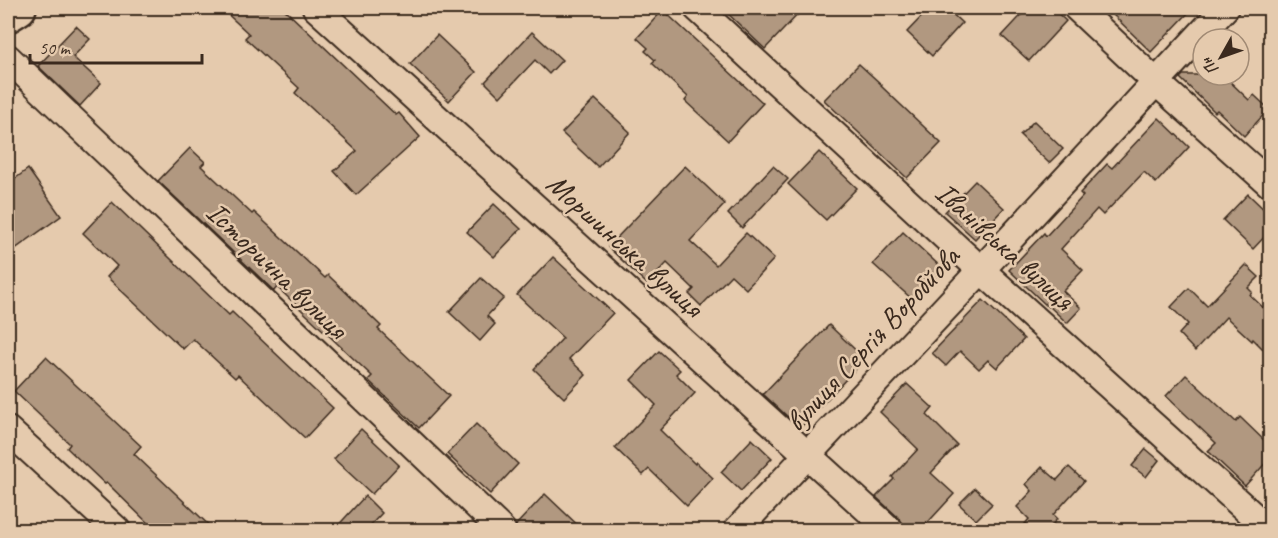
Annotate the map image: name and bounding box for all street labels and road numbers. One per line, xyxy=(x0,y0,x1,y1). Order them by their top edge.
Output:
street label: Моршинська вулиця xyxy=(539,165,713,327)
street label: Іванівська вулиця xyxy=(927,173,1083,319)
street label: Історична вулиця xyxy=(198,193,358,349)
street label: вулиця Сергія Воробйова xyxy=(777,237,969,439)

